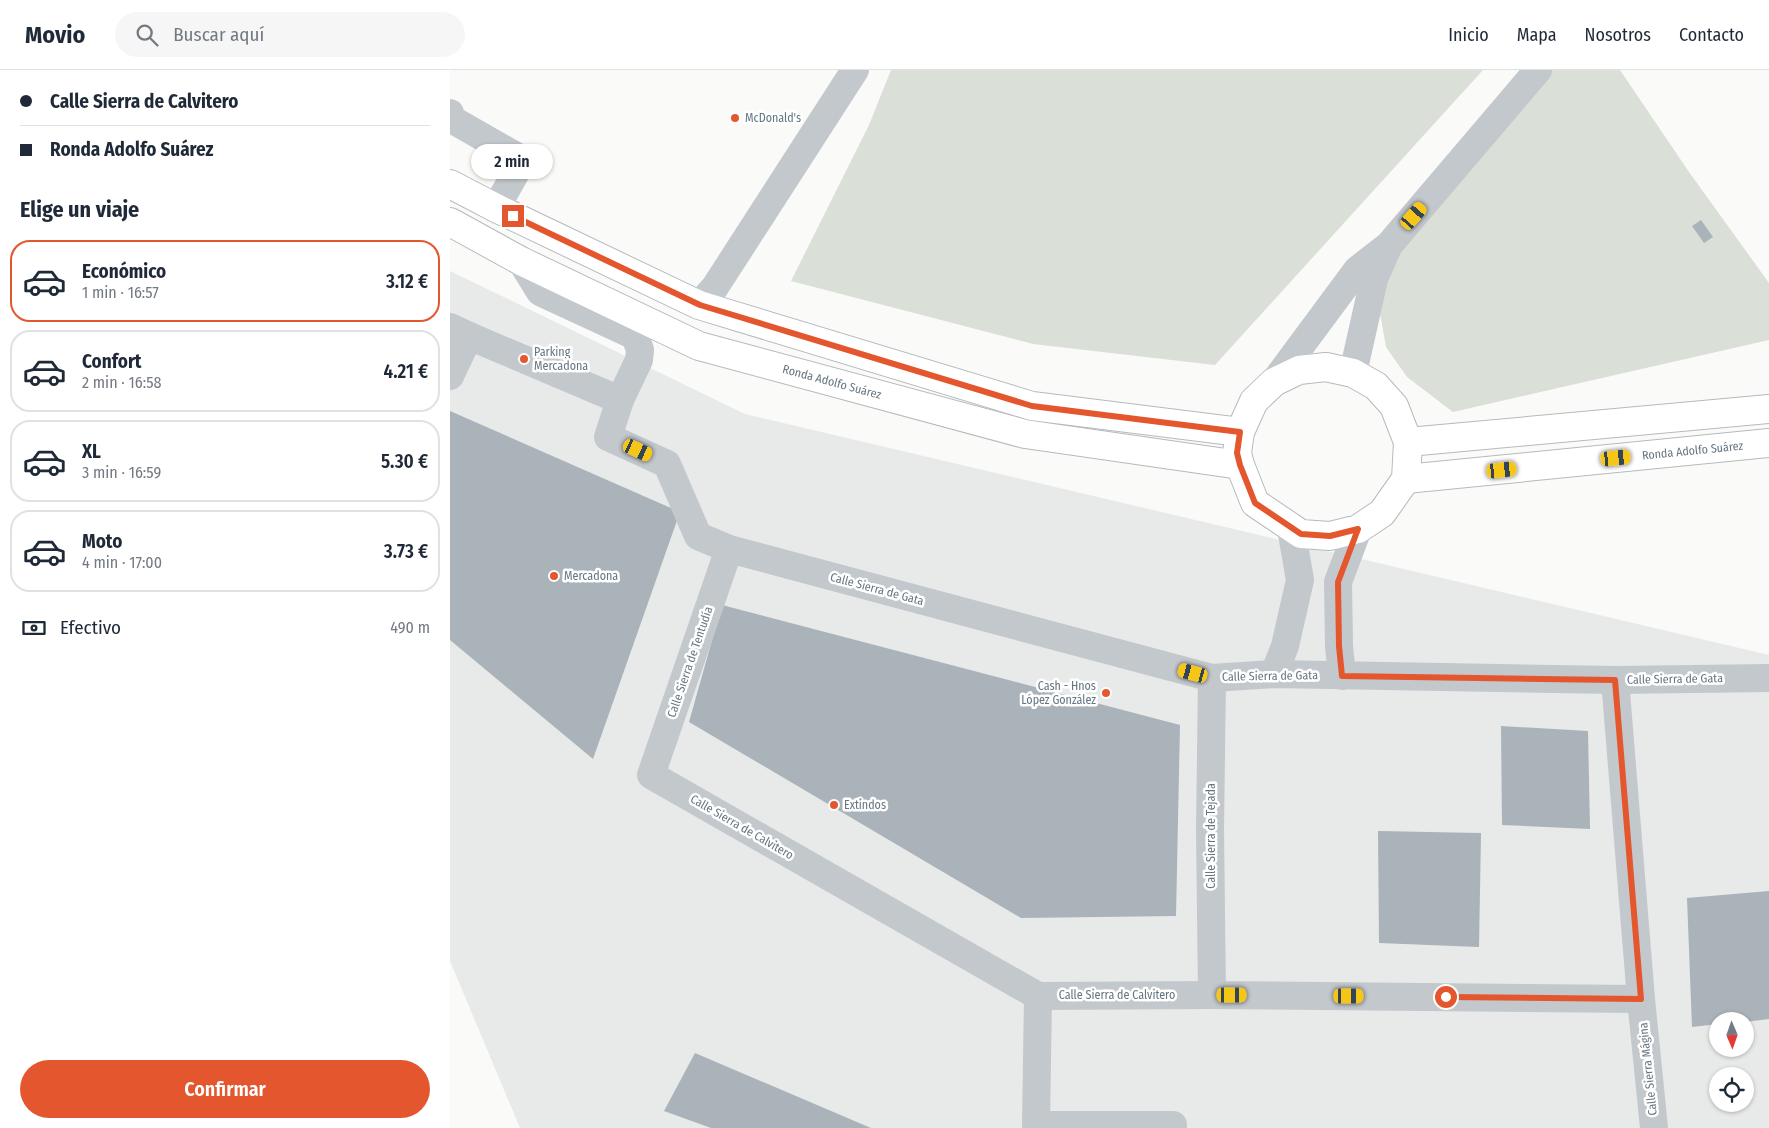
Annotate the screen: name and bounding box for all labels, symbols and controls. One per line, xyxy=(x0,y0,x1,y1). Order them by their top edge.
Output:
search box xyxy=(115,12,465,57)
text: Movio xyxy=(25,21,85,49)
icon: search xyxy=(133,21,161,49)
text: Buscar aquí xyxy=(173,23,264,46)
text: Inicio xyxy=(1448,24,1489,46)
text: Mapa xyxy=(1517,24,1557,46)
text: Nosotros xyxy=(1585,24,1651,46)
text: Contacto xyxy=(1679,24,1744,46)
text: Calle Sierra de Calvitero xyxy=(50,90,238,113)
place label: McDonald's xyxy=(745,111,801,125)
marker: McDonald's xyxy=(729,112,741,124)
text: Ronda Adolfo Suárez xyxy=(50,138,213,161)
callout: 2 min xyxy=(472,144,554,178)
text: 2 min xyxy=(494,152,530,171)
text: Elige un viaje xyxy=(20,196,139,223)
car xyxy=(1398,200,1429,232)
route end xyxy=(502,205,524,227)
icon: car xyxy=(22,259,67,304)
text: Económico xyxy=(82,260,166,283)
text: 3.12 € xyxy=(386,270,428,293)
text: 1 min · 16:57 xyxy=(82,283,159,302)
place label: Parking Mercadona xyxy=(534,345,588,373)
icon: car xyxy=(22,349,67,394)
text: Confort xyxy=(82,350,142,373)
marker: Parking Mercadona xyxy=(518,353,530,365)
text: 4.21 € xyxy=(384,360,428,383)
street label: Ronda Adolfo Suárez xyxy=(781,362,883,402)
text: 2 min · 16:58 xyxy=(82,373,161,392)
car xyxy=(621,437,654,463)
icon: car xyxy=(22,439,67,484)
street label: Ronda Adolfo Suárez xyxy=(1641,439,1744,463)
text: XL xyxy=(82,440,101,463)
car xyxy=(1600,449,1631,467)
text: 5.30 € xyxy=(381,450,428,473)
car xyxy=(1486,461,1517,479)
text: 3 min · 16:59 xyxy=(82,463,161,482)
icon: car xyxy=(22,529,67,574)
text: Moto xyxy=(82,530,122,553)
text: 3.73 € xyxy=(384,540,428,563)
text: 4 min · 17:00 xyxy=(82,553,162,572)
place label: Mercadona xyxy=(564,569,618,583)
marker: Mercadona xyxy=(548,570,560,582)
street label: Calle Sierra de Gata xyxy=(829,570,925,608)
street label: Calle Sierra de Tentudía xyxy=(664,605,716,719)
icon: cash xyxy=(20,614,48,642)
text: Efectivo xyxy=(60,616,121,639)
text: 490 m xyxy=(390,618,430,637)
car xyxy=(1176,662,1209,684)
street label: Calle Sierra de Gata xyxy=(1222,668,1318,684)
street label: Calle Sierra de Gata xyxy=(1627,671,1723,687)
place label: Cash - Hnos López González xyxy=(1021,679,1096,707)
marker: Cash - Hnos López González xyxy=(1100,687,1112,699)
street label: Calle Sierra de Tejada xyxy=(1204,783,1218,889)
street label: Calle Sierra de Calvitero xyxy=(688,792,796,862)
place label: Extindos xyxy=(844,798,886,812)
marker: Extindos xyxy=(828,799,840,811)
route start xyxy=(1435,986,1457,1008)
street label: Calle Sierra de Calvitero xyxy=(1059,988,1175,1002)
car xyxy=(1217,988,1247,1003)
car xyxy=(1334,989,1364,1004)
north arrow xyxy=(1709,1012,1754,1058)
map controls xyxy=(1709,1012,1754,1112)
street label: Calle Sierra Mágina xyxy=(1636,1022,1660,1116)
button: Confirmar xyxy=(20,1060,430,1118)
button: locate xyxy=(1709,1067,1754,1112)

